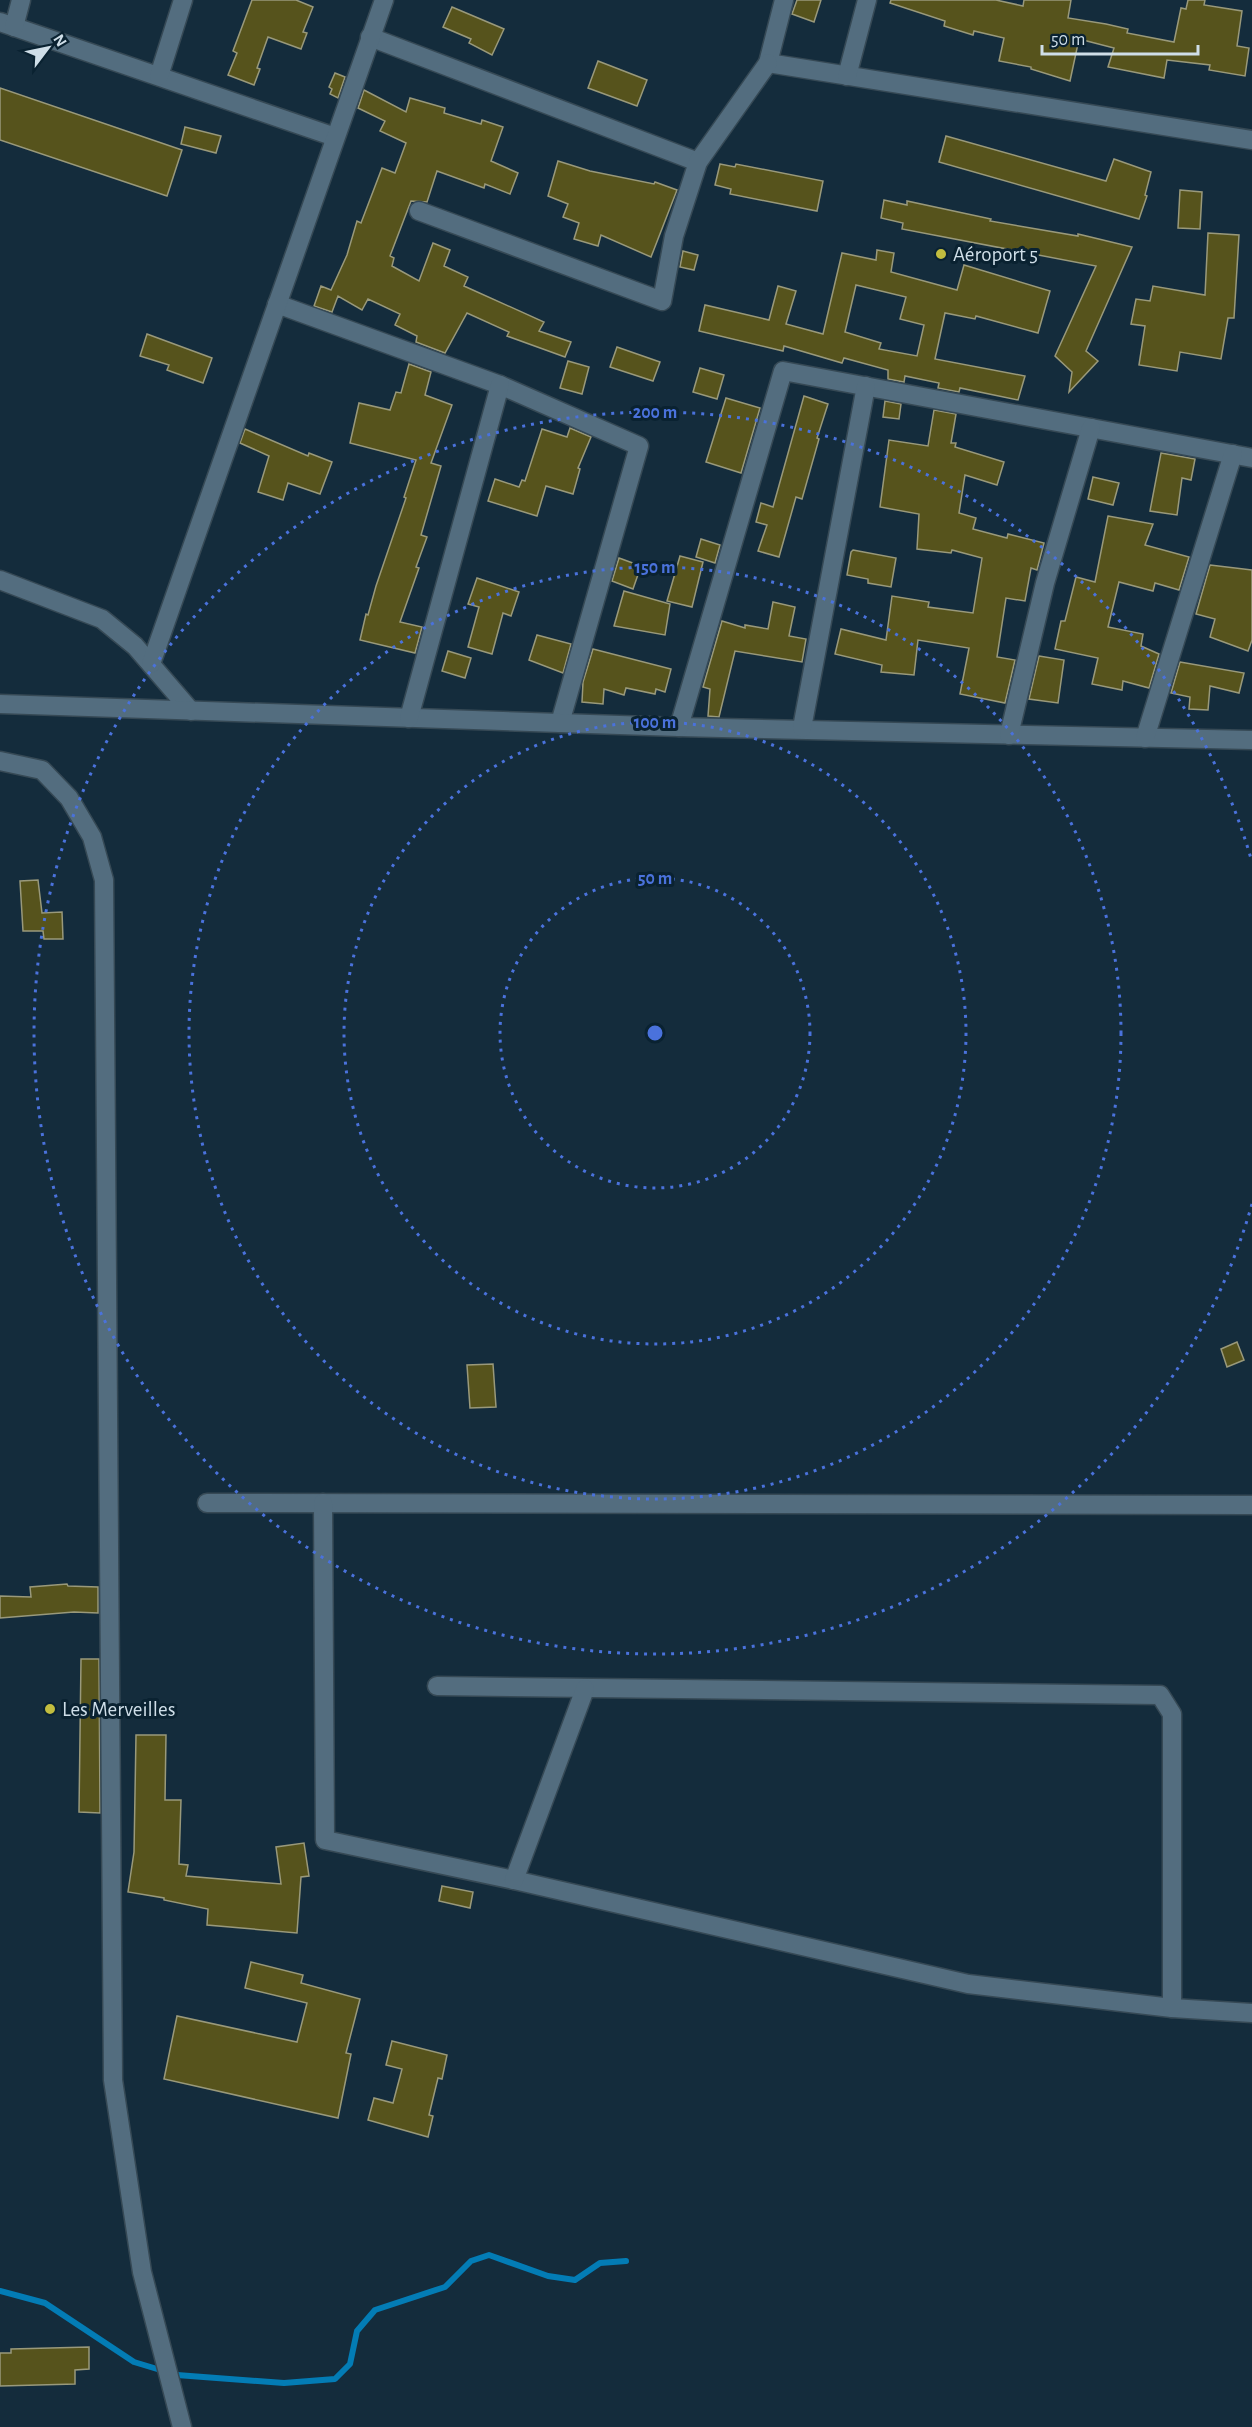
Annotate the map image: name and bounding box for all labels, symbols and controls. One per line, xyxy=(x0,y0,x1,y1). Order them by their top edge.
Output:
north arrow xyxy=(18,18,78,78)
scale bar xyxy=(1042,18,1198,56)
text: 50 m xyxy=(1051,31,1085,49)
text: N xyxy=(50,32,70,50)
place label: Aéroport 5 xyxy=(953,244,1038,265)
marker: Aéroport 5 xyxy=(934,247,948,261)
text: 200 m xyxy=(633,404,677,422)
text: 150 m xyxy=(635,559,675,577)
text: 100 m xyxy=(634,714,676,732)
text: 50 m xyxy=(638,870,672,888)
centre of rings xyxy=(645,1023,665,1043)
place label: Les Merveilles xyxy=(62,1699,175,1720)
marker: Les Merveilles xyxy=(43,1702,57,1716)

